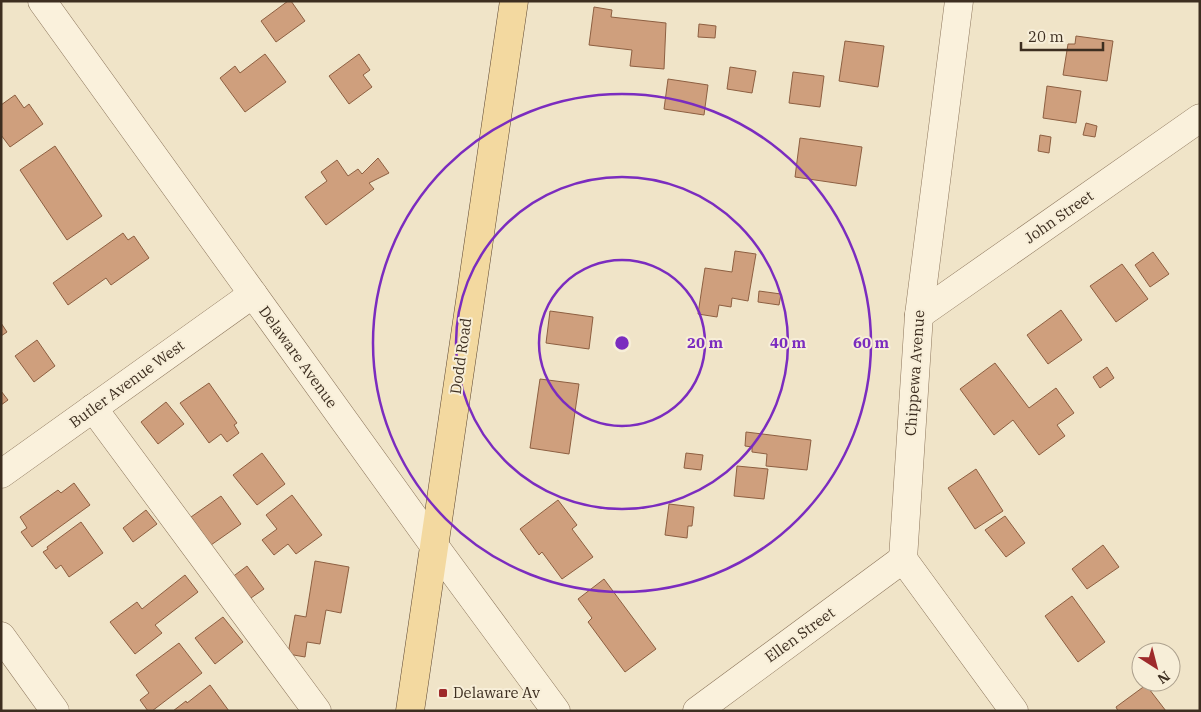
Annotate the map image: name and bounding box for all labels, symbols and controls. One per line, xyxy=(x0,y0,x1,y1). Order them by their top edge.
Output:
scale bar xyxy=(1021,20,1104,52)
text: 20 m xyxy=(1028,27,1064,46)
street label: John Street xyxy=(1021,186,1097,247)
street label: Delaware Avenue xyxy=(255,302,342,412)
street label: Chippewa Avenue xyxy=(901,309,928,437)
street label: Dodd Road xyxy=(446,317,475,395)
text: 20 m xyxy=(687,333,723,352)
text: 40 m xyxy=(770,333,806,352)
text: 60 m xyxy=(853,333,889,352)
centre of rings xyxy=(613,334,631,352)
street label: Butler Avenue West xyxy=(65,335,188,432)
street label: Ellen Street xyxy=(761,603,838,666)
north arrow xyxy=(1131,642,1181,692)
text: N xyxy=(1154,667,1173,688)
place label: Delaware Av xyxy=(453,683,540,702)
marker: Delaware Av xyxy=(437,687,449,699)

